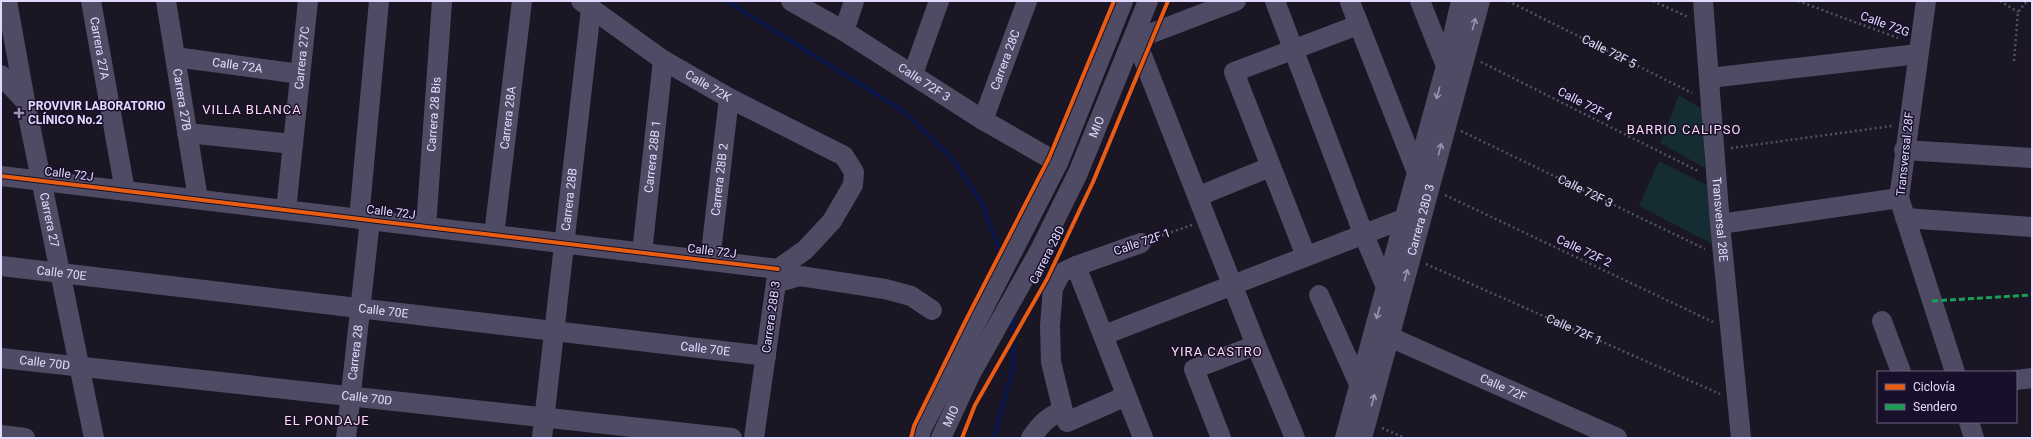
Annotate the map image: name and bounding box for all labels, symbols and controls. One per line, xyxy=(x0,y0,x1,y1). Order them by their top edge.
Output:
street label: Calle 72G xyxy=(1859,9,1911,39)
street label: Carrera 27A xyxy=(87,16,112,81)
one-way arrow xyxy=(1471,18,1478,31)
street label: Carrera 27C xyxy=(292,25,312,90)
street label: Carrera 28C xyxy=(988,28,1023,92)
street label: Calle 72F 5 xyxy=(1579,32,1639,71)
street label: Calle 72A xyxy=(211,55,264,76)
street label: Calle 72F 3 xyxy=(895,60,953,104)
street label: Carrera 27B xyxy=(170,67,194,132)
street label: Calle 72K xyxy=(683,67,734,105)
street label: Carrera 28 Bis xyxy=(424,76,444,152)
street label: Calle 72F 4 xyxy=(1555,84,1615,124)
street label: Carrera 28A xyxy=(497,85,519,150)
one-way arrow xyxy=(1434,87,1441,100)
place label: PROVIVIR LABORATORIO CLÍNICO No.2 xyxy=(28,99,166,127)
district label: VILLA BLANCA xyxy=(202,102,302,117)
marker: PROVIVIR LABORATORIO CLÍNICO No.2 xyxy=(13,107,25,119)
street label: Transversal 28F xyxy=(1894,111,1916,197)
street label: MIO xyxy=(1086,114,1107,140)
street label: Carrera 28B 1 xyxy=(642,120,663,194)
district label: BARRIO CALIPSO xyxy=(1627,122,1741,137)
street label: Carrera 28B 2 xyxy=(708,142,731,217)
one-way arrow xyxy=(1437,143,1444,156)
street label: Calle 72J xyxy=(44,164,94,184)
street label: Carrera 28B xyxy=(559,167,580,232)
street label: Calle 72F 3 xyxy=(1555,172,1615,210)
street label: Transversal 28E xyxy=(1709,176,1731,263)
street label: Carrera 28D 3 xyxy=(1405,183,1437,257)
street label: Carrera 27 xyxy=(37,191,62,249)
street label: Calle 72J xyxy=(366,202,416,222)
street label: Carrera 28D xyxy=(1026,223,1068,286)
street label: Calle 72F 1 xyxy=(1112,226,1172,258)
street label: Calle 72F 2 xyxy=(1554,232,1614,270)
street label: Calle 72J xyxy=(687,241,737,261)
street label: Calle 70E xyxy=(36,263,87,283)
one-way arrow xyxy=(1403,269,1411,282)
street label: Carrera 28B 3 xyxy=(759,280,783,354)
street label: Calle 70E xyxy=(358,301,409,321)
one-way arrow xyxy=(1374,307,1381,320)
street label: Calle 72F 1 xyxy=(1544,311,1604,348)
street label: Carrera 28 xyxy=(345,324,365,381)
street label: Calle 70E xyxy=(680,339,731,359)
district label: YIRA CASTRO xyxy=(1171,344,1263,359)
street label: Calle 70D xyxy=(19,353,71,373)
street label: Calle 72F xyxy=(1478,371,1529,404)
legend xyxy=(1877,371,2017,423)
text: Ciclovía xyxy=(1913,380,1955,394)
street label: Calle 70D xyxy=(341,388,393,408)
one-way arrow xyxy=(1369,394,1377,407)
text: Sendero xyxy=(1913,400,1957,414)
street label: MIO xyxy=(940,403,962,429)
district label: EL PONDAJE xyxy=(284,413,370,428)

